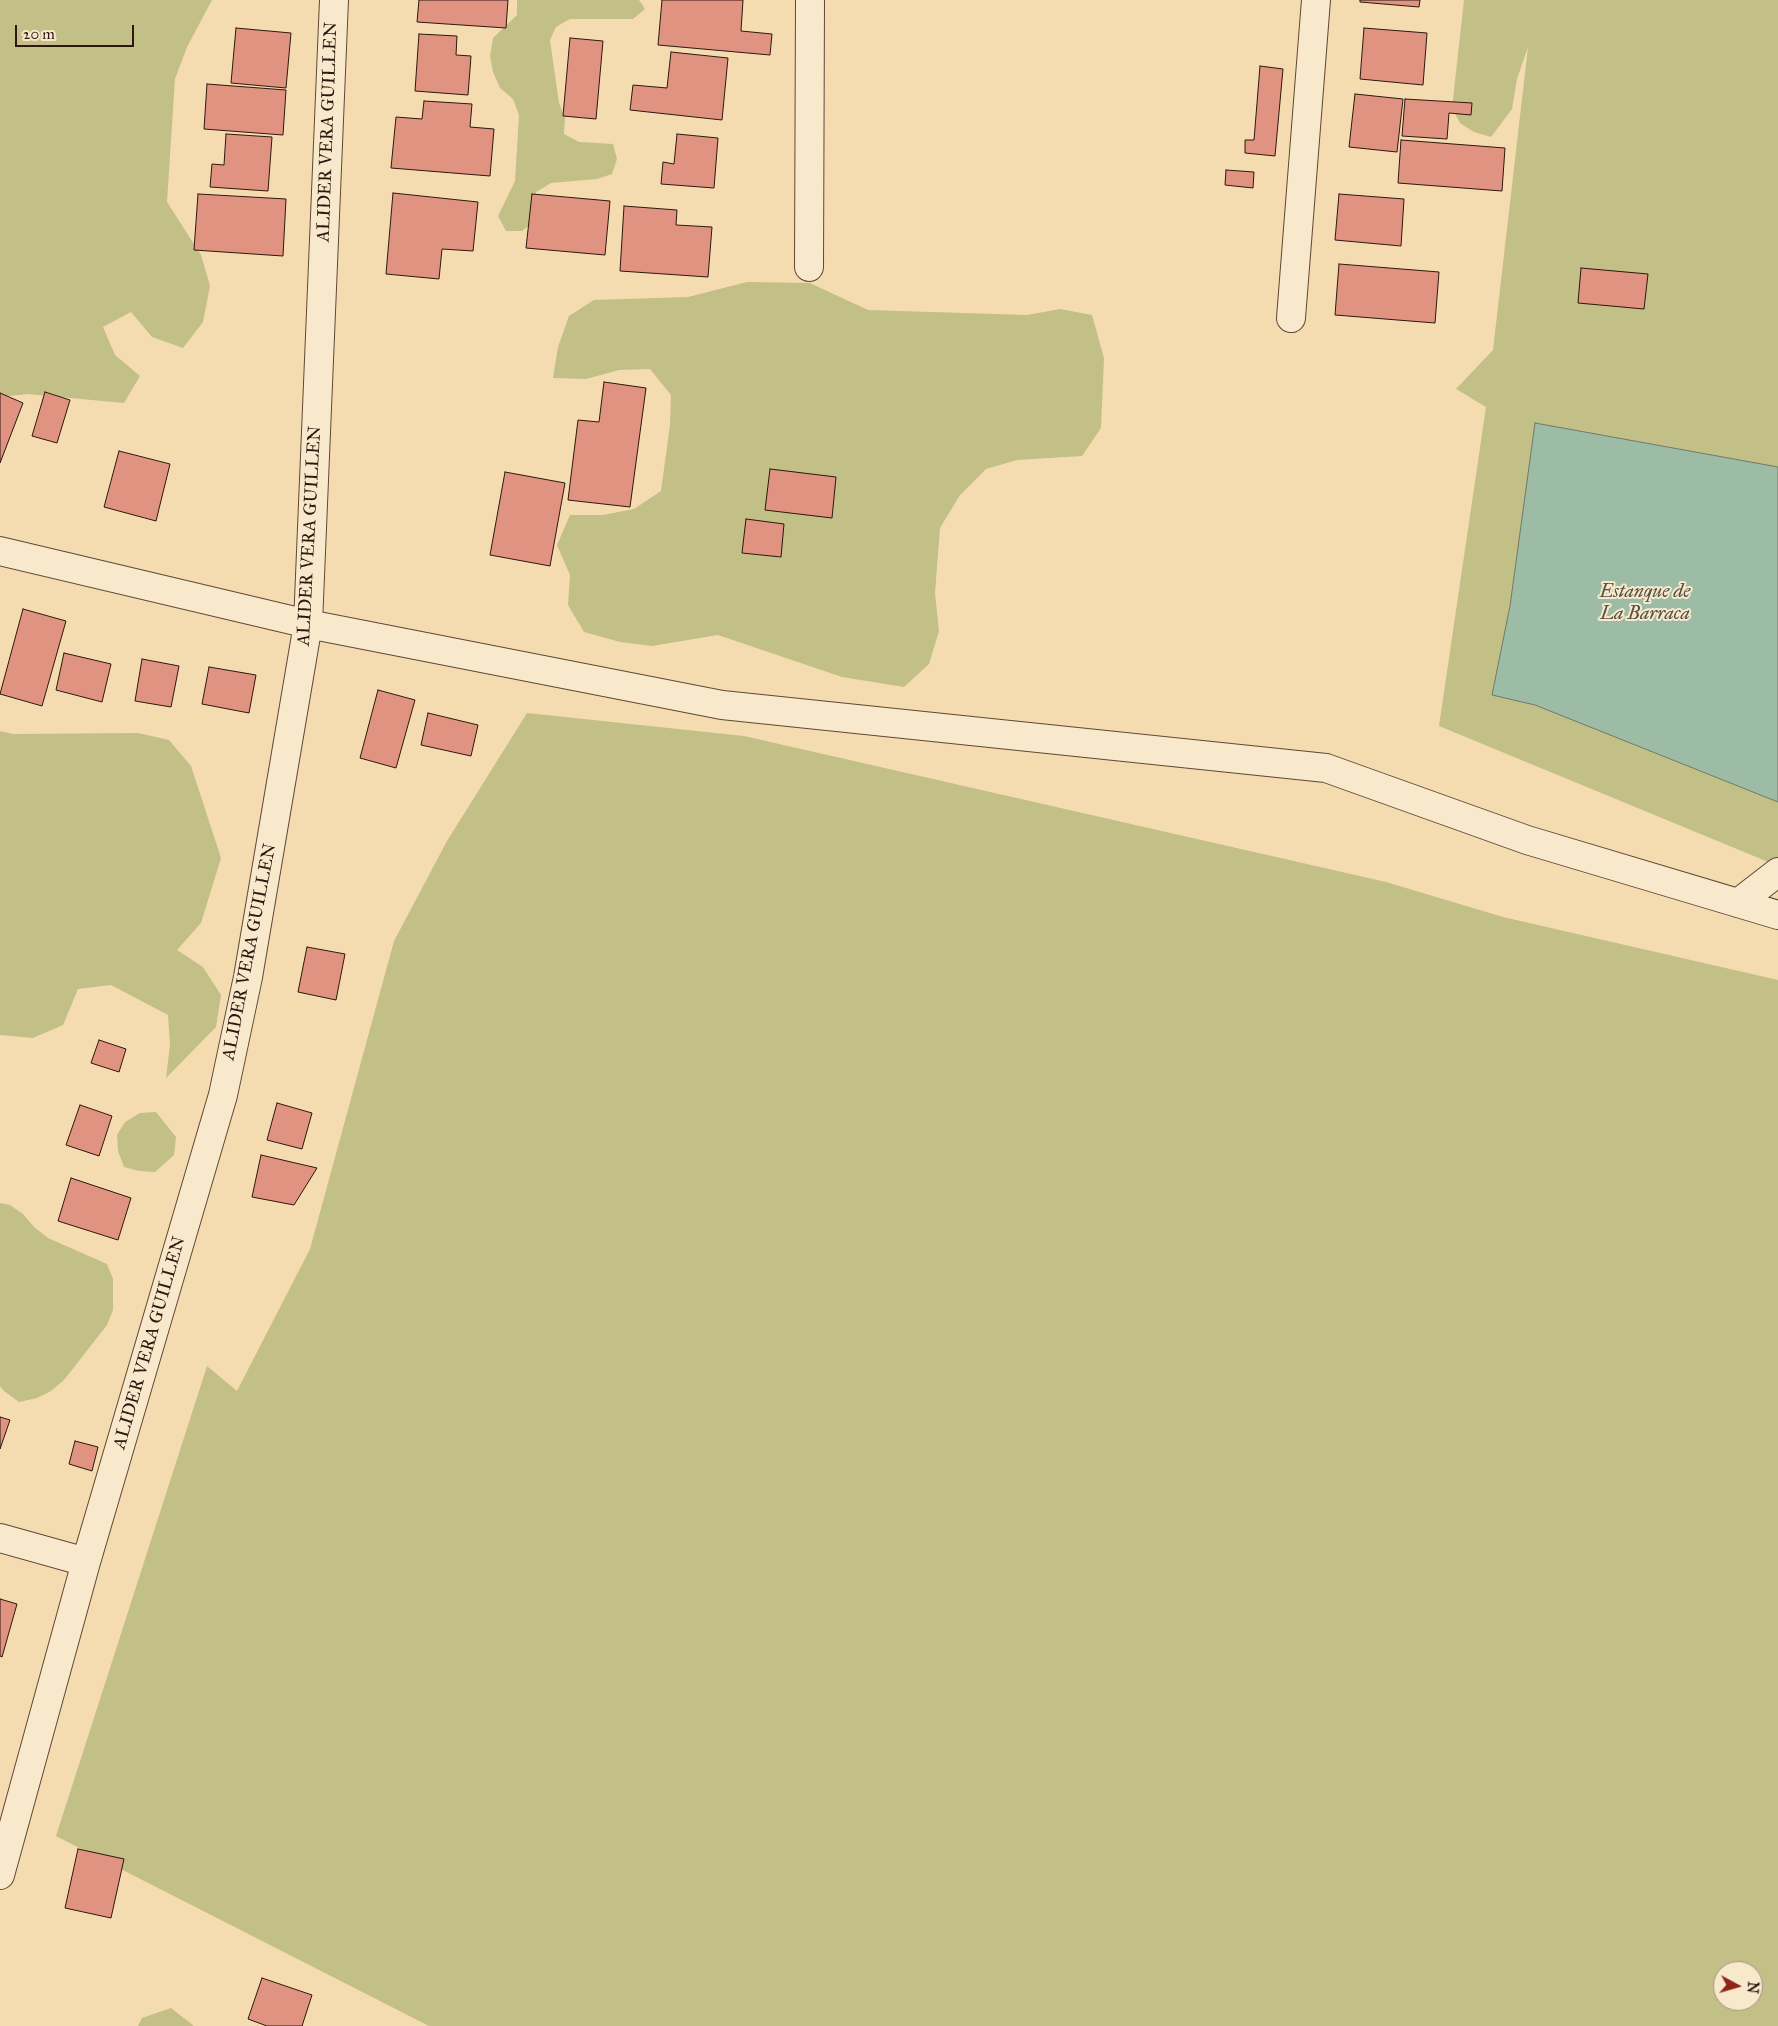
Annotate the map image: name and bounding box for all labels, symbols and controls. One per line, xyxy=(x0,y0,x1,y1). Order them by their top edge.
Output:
scale bar xyxy=(18,15,136,47)
street label: ALIDER VERA GUILLEN xyxy=(313,21,343,243)
text: 20 m xyxy=(23,25,55,43)
street label: ALIDER VERA GUILLEN xyxy=(293,425,327,647)
water label: Estanque de La Barraca xyxy=(1600,581,1690,625)
street label: ALIDER VERA GUILLEN xyxy=(218,842,282,1062)
street label: ALIDER VERA GUILLEN xyxy=(109,1234,191,1452)
north arrow xyxy=(1713,1961,1763,2011)
text: N xyxy=(1743,1981,1761,1994)

